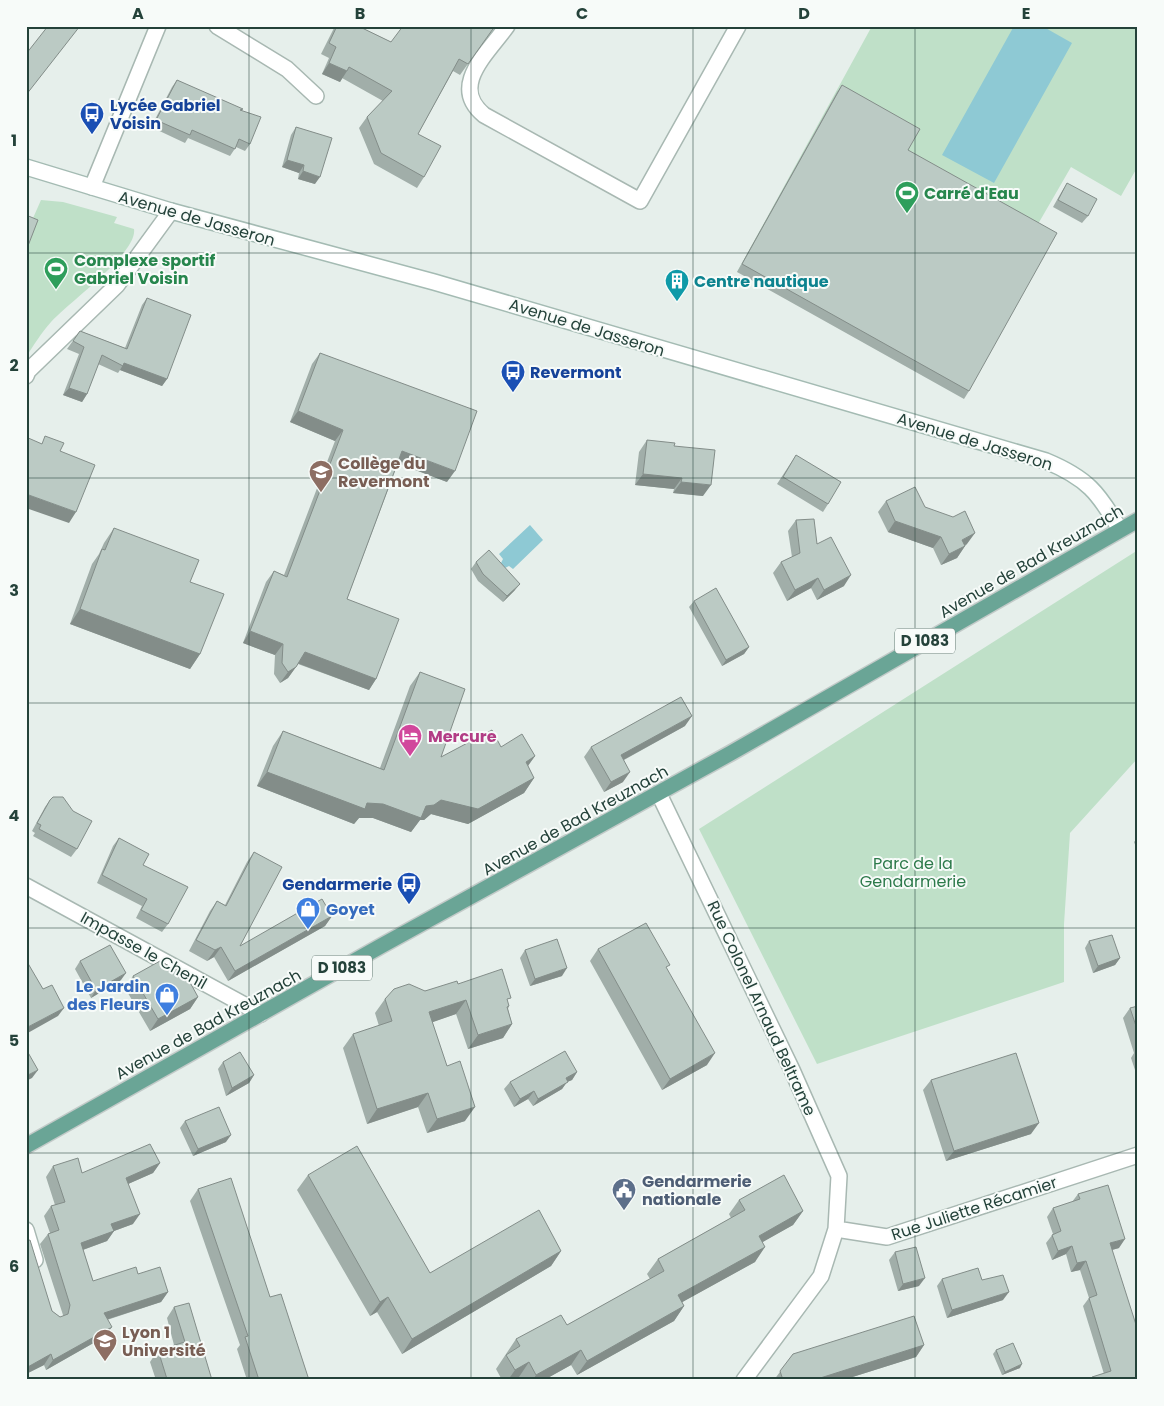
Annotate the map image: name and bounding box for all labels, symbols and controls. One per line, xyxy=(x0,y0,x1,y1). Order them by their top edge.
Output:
text: A xyxy=(132,2,144,25)
text: B xyxy=(355,2,365,25)
text: C xyxy=(576,2,588,25)
text: D xyxy=(798,2,810,25)
text: E xyxy=(1022,2,1030,25)
place label: Lycée Gabriel Voisin xyxy=(110,94,221,135)
bus stop icon: Lycée Gabriel Voisin xyxy=(79,101,105,135)
text: 1 xyxy=(11,129,17,152)
sports icon: Carré d'Eau xyxy=(894,180,920,214)
place label: Carré d'Eau xyxy=(924,182,1019,205)
street label: Avenue de Jasseron xyxy=(116,185,278,252)
place label: Complexe sportif Gabriel Voisin xyxy=(74,249,215,290)
sports icon: Complexe sportif Gabriel Voisin xyxy=(43,256,69,290)
building icon: Centre nautique xyxy=(664,268,690,302)
place label: Centre nautique xyxy=(694,270,829,293)
street label: Avenue de Jasseron xyxy=(506,293,668,362)
text: 2 xyxy=(9,354,19,377)
bus stop icon: Revermont xyxy=(500,359,526,393)
place label: Revermont xyxy=(530,361,621,384)
street label: Avenue de Jasseron xyxy=(894,407,1056,476)
place label: Collège du Revermont xyxy=(338,452,429,493)
school or university icon: Collège du Revermont xyxy=(308,459,334,493)
street label: Avenue de Bad Kreuznach xyxy=(935,499,1128,624)
text: 3 xyxy=(9,579,19,602)
road number: D 1083 xyxy=(895,628,955,654)
hotel icon: Mercure xyxy=(397,723,423,757)
place label: Mercure xyxy=(428,725,497,748)
street label: Avenue de Bad Kreuznach xyxy=(478,760,672,881)
text: 4 xyxy=(9,804,20,827)
park label: Parc de la Gendarmerie xyxy=(860,852,966,893)
bus stop icon: Gendarmerie xyxy=(396,871,422,905)
place label: Gendarmerie xyxy=(282,873,392,896)
shop icon: Goyet xyxy=(295,896,321,930)
street label: Rue Colonel Arnaud Beltrame xyxy=(701,897,822,1120)
place label: Goyet xyxy=(326,898,375,921)
street label: Impasse le Chenil xyxy=(76,906,211,995)
road number: D 1083 xyxy=(312,956,372,980)
street label: Avenue de Bad Kreuznach xyxy=(111,964,305,1085)
place label: Le Jardin des Fleurs xyxy=(67,975,150,1016)
shop icon: Le Jardin des Fleurs xyxy=(154,982,180,1016)
text: 5 xyxy=(9,1029,19,1052)
place label: Gendarmerie nationale xyxy=(642,1170,752,1211)
street label: Rue Juliette Récamier xyxy=(888,1171,1060,1246)
public building icon: Gendarmerie nationale xyxy=(611,1177,637,1211)
text: 6 xyxy=(9,1255,19,1278)
place label: Lyon 1 Université xyxy=(122,1321,206,1362)
school or university icon: Lyon 1 Université xyxy=(92,1328,118,1362)

